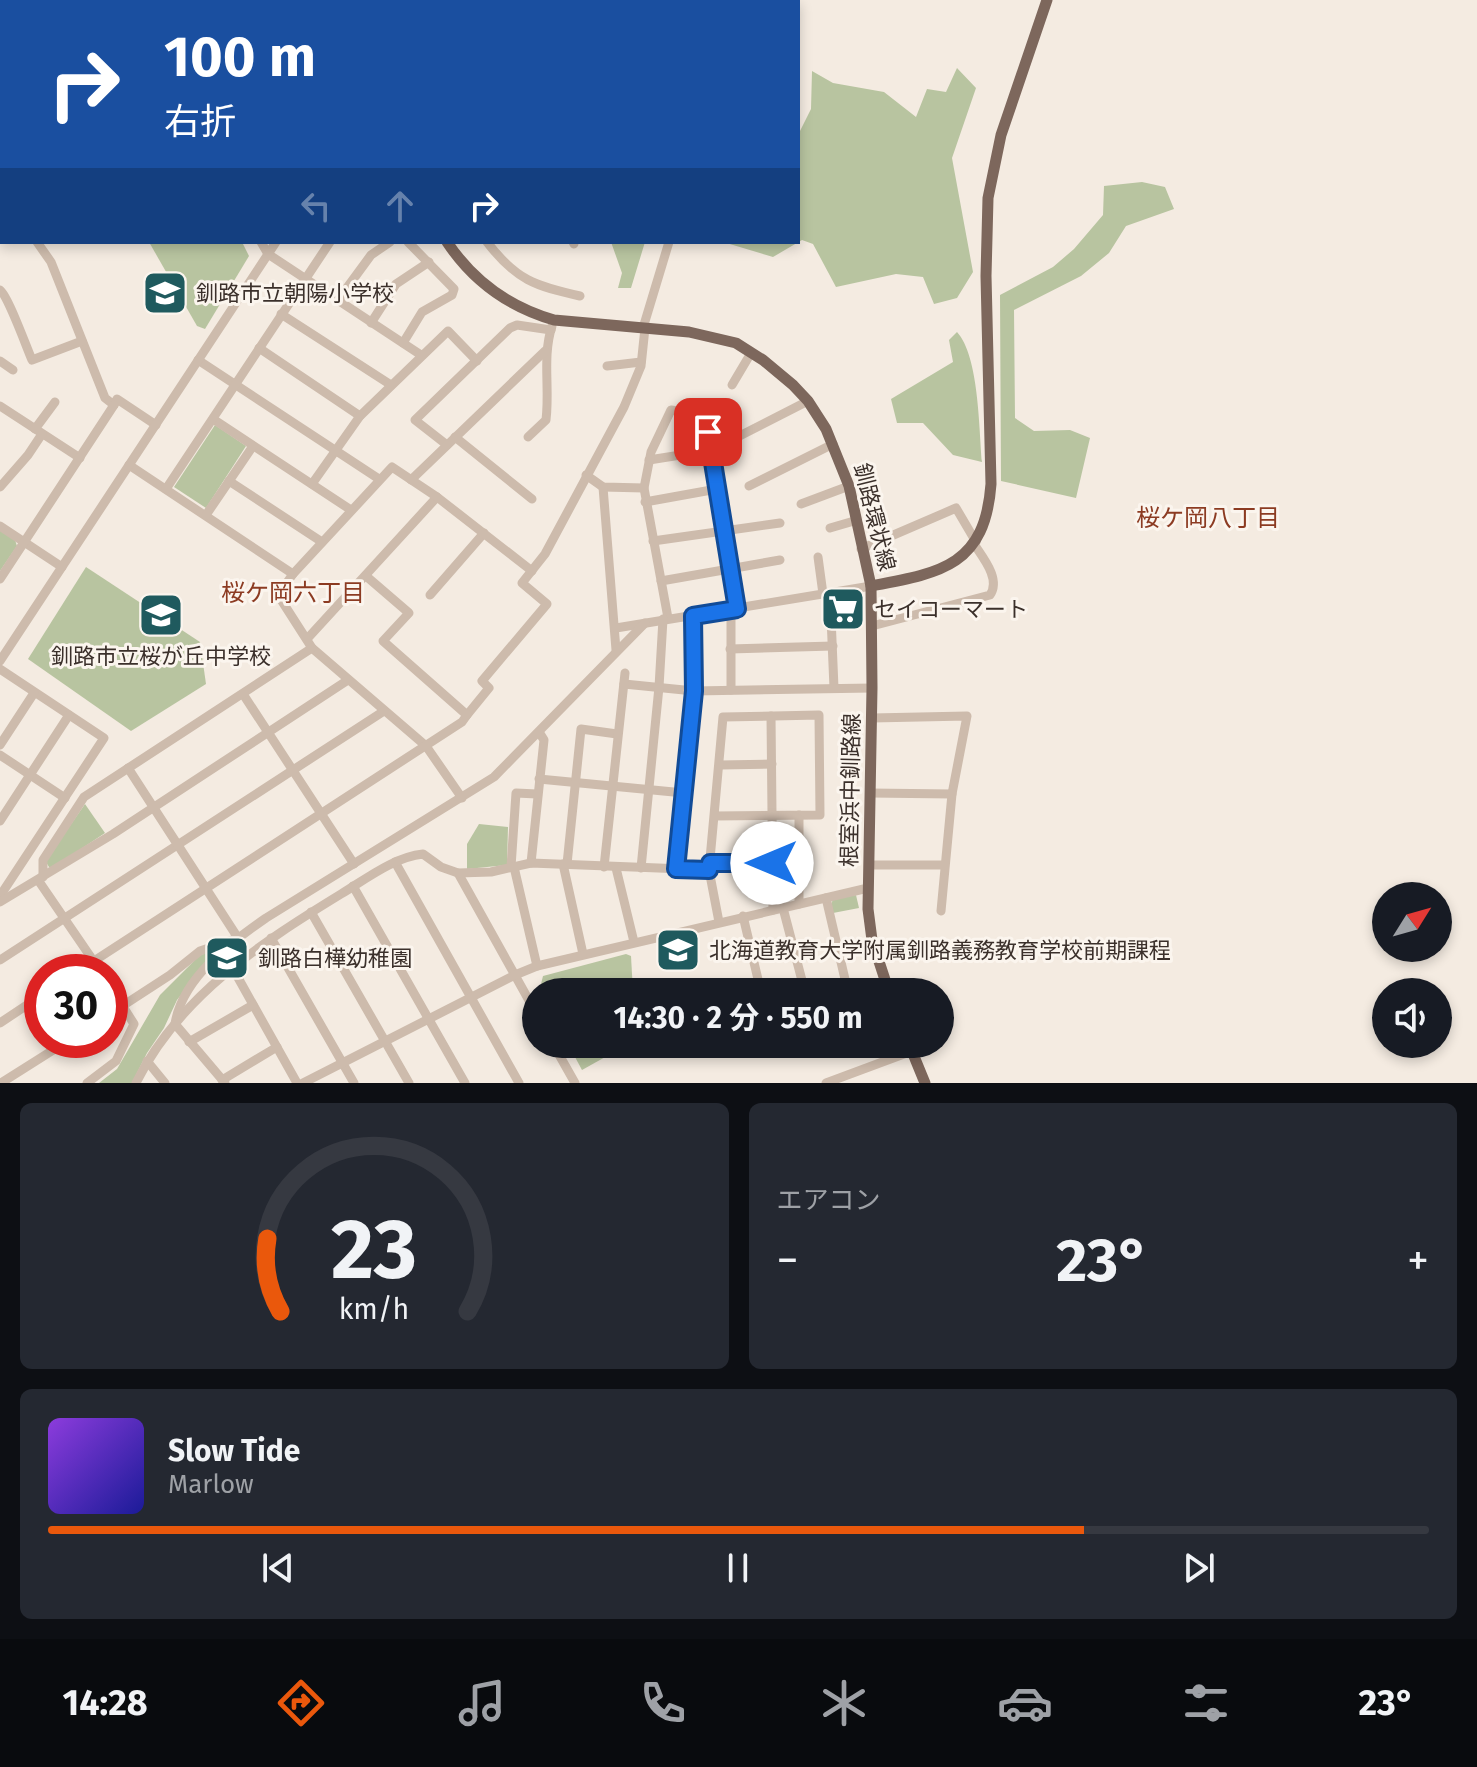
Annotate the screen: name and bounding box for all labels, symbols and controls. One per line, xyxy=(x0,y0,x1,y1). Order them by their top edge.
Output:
text: 100 m xyxy=(164,24,316,91)
icon: right xyxy=(32,32,136,136)
text: 右折 xyxy=(164,100,236,144)
icon: left xyxy=(294,184,338,228)
icon: ahead xyxy=(378,184,422,228)
icon: right xyxy=(462,184,506,228)
school or university icon: 釧路市立朝陽小学校 xyxy=(141,269,189,317)
place label: 釧路市立朝陽小学校 xyxy=(196,280,394,307)
pin xyxy=(674,398,742,466)
icon: arrive xyxy=(686,410,730,454)
street label: 釧路環状線 xyxy=(848,460,901,574)
district label: 桜ケ岡八丁目 xyxy=(1136,504,1280,532)
district label: 桜ケ岡六丁目 xyxy=(221,579,365,607)
supermarket icon: セイコーマート xyxy=(819,585,867,633)
school or university icon: 釧路市立桜が丘中学校 xyxy=(137,591,185,639)
place label: セイコーマート xyxy=(874,596,1028,623)
place label: 釧路市立桜が丘中学校 xyxy=(51,643,271,670)
street label: 根室浜中釧路線 xyxy=(836,713,865,867)
position arrow xyxy=(730,821,814,905)
north arrow xyxy=(1372,882,1452,962)
map controls xyxy=(1372,882,1452,1058)
school or university icon: 北海道教育大学附属釧路義務教育学校前期課程 xyxy=(654,926,702,974)
school or university icon: 釧路白樺幼稚園 xyxy=(203,934,251,982)
place label: 北海道教育大学附属釧路義務教育学校前期課程 xyxy=(709,937,1171,964)
place label: 釧路白樺幼稚園 xyxy=(258,945,412,972)
speed limit sign: 30 xyxy=(24,954,128,1058)
button: sound xyxy=(1372,978,1452,1058)
text: 14:30 · 2 分 · 550 m xyxy=(613,1000,863,1036)
text: エアコン xyxy=(777,1185,881,1216)
text: 23 xyxy=(331,1200,417,1300)
text: 23° xyxy=(1056,1225,1149,1297)
text: − xyxy=(777,1234,799,1287)
text: + xyxy=(1407,1234,1429,1287)
text: km/h xyxy=(339,1292,410,1327)
text: Slow Tide xyxy=(168,1433,300,1469)
text: Marlow xyxy=(168,1469,254,1500)
icon: previous xyxy=(256,1546,300,1590)
icon: pause xyxy=(716,1546,760,1590)
icon: next xyxy=(1177,1546,1221,1590)
icon: directions xyxy=(273,1675,329,1731)
icon: music xyxy=(454,1675,510,1731)
icon: phone xyxy=(635,1675,691,1731)
icon: climate xyxy=(816,1675,872,1731)
icon: car xyxy=(997,1675,1053,1731)
icon: filters xyxy=(1178,1675,1234,1731)
text: 14:28 xyxy=(62,1681,148,1725)
text: 23° xyxy=(1358,1681,1414,1725)

